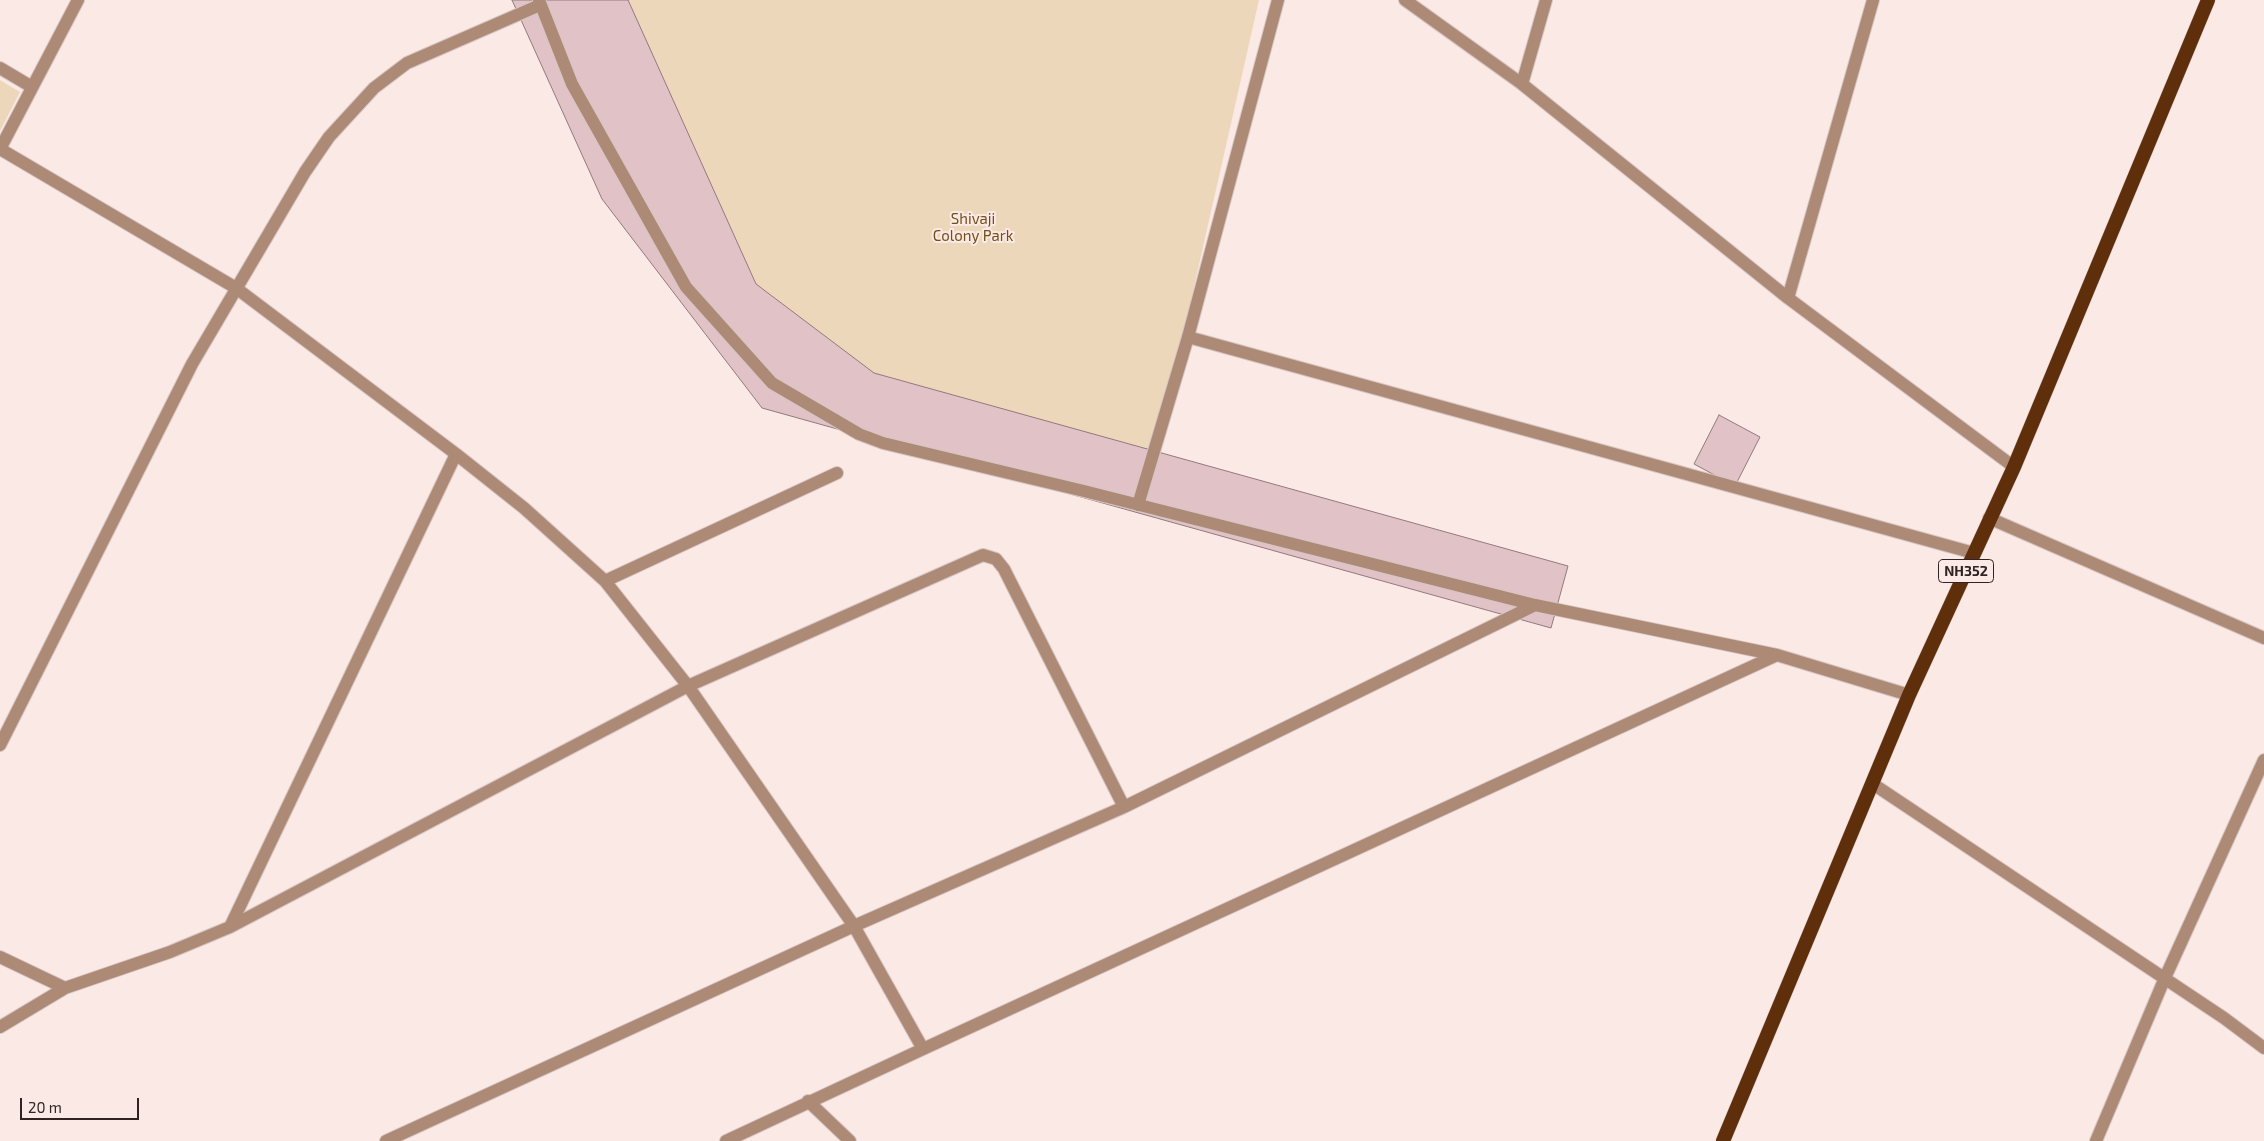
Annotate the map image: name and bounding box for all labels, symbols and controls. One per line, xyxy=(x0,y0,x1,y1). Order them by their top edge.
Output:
park label: Shivaji Colony Park xyxy=(933,210,1013,245)
road number: NH352 xyxy=(1938,560,1994,582)
scale bar xyxy=(22,1088,141,1120)
text: 20 m xyxy=(28,1098,62,1116)

